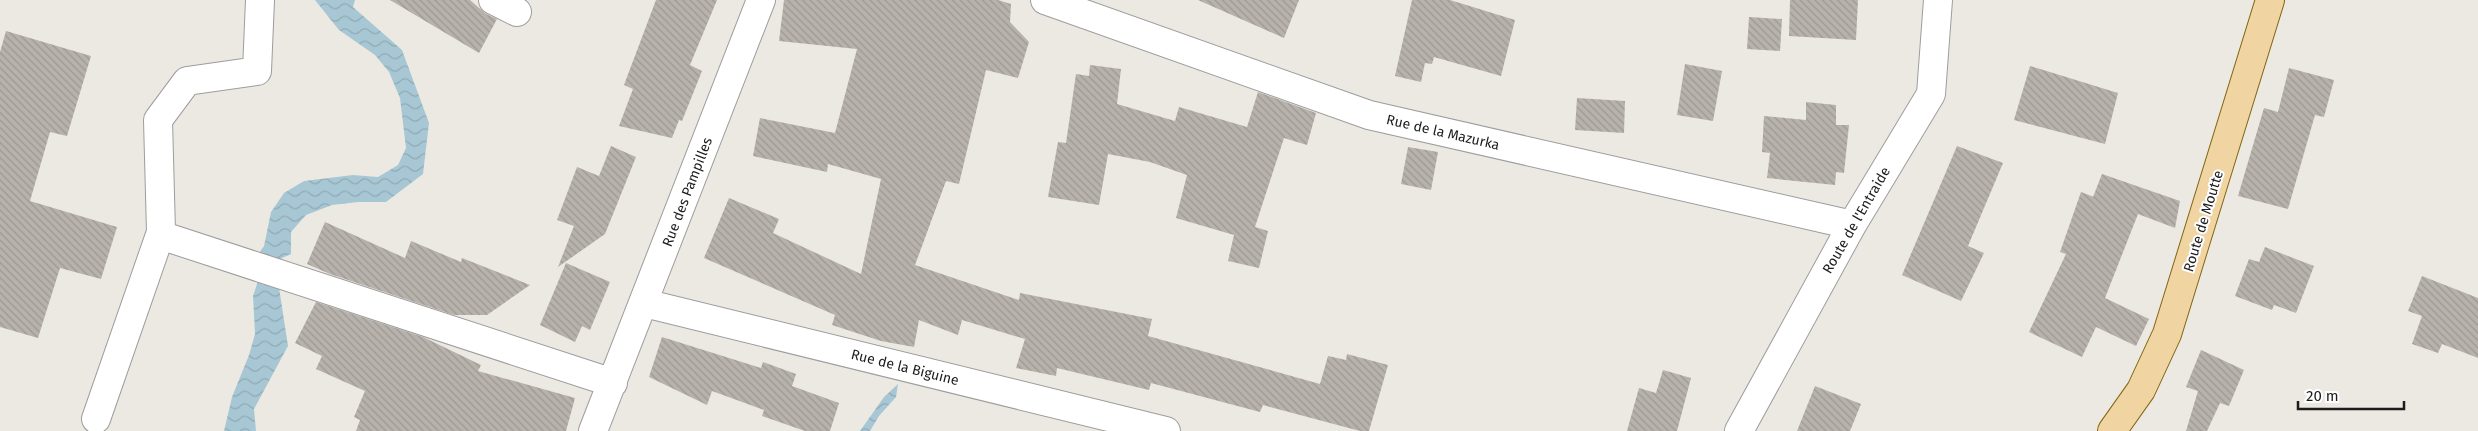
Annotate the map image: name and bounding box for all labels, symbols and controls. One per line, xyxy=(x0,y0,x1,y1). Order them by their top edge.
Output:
street label: Rue de la Mazurka xyxy=(1385,111,1501,154)
street label: Rue des Pampilles xyxy=(659,135,716,249)
street label: Route de l'Entraide xyxy=(1819,164,1894,277)
street label: Route de Moutte xyxy=(2180,168,2227,274)
street label: Rue de la Biguine xyxy=(849,346,961,389)
scale bar xyxy=(2298,378,2404,410)
text: 20 m xyxy=(2306,387,2339,405)

